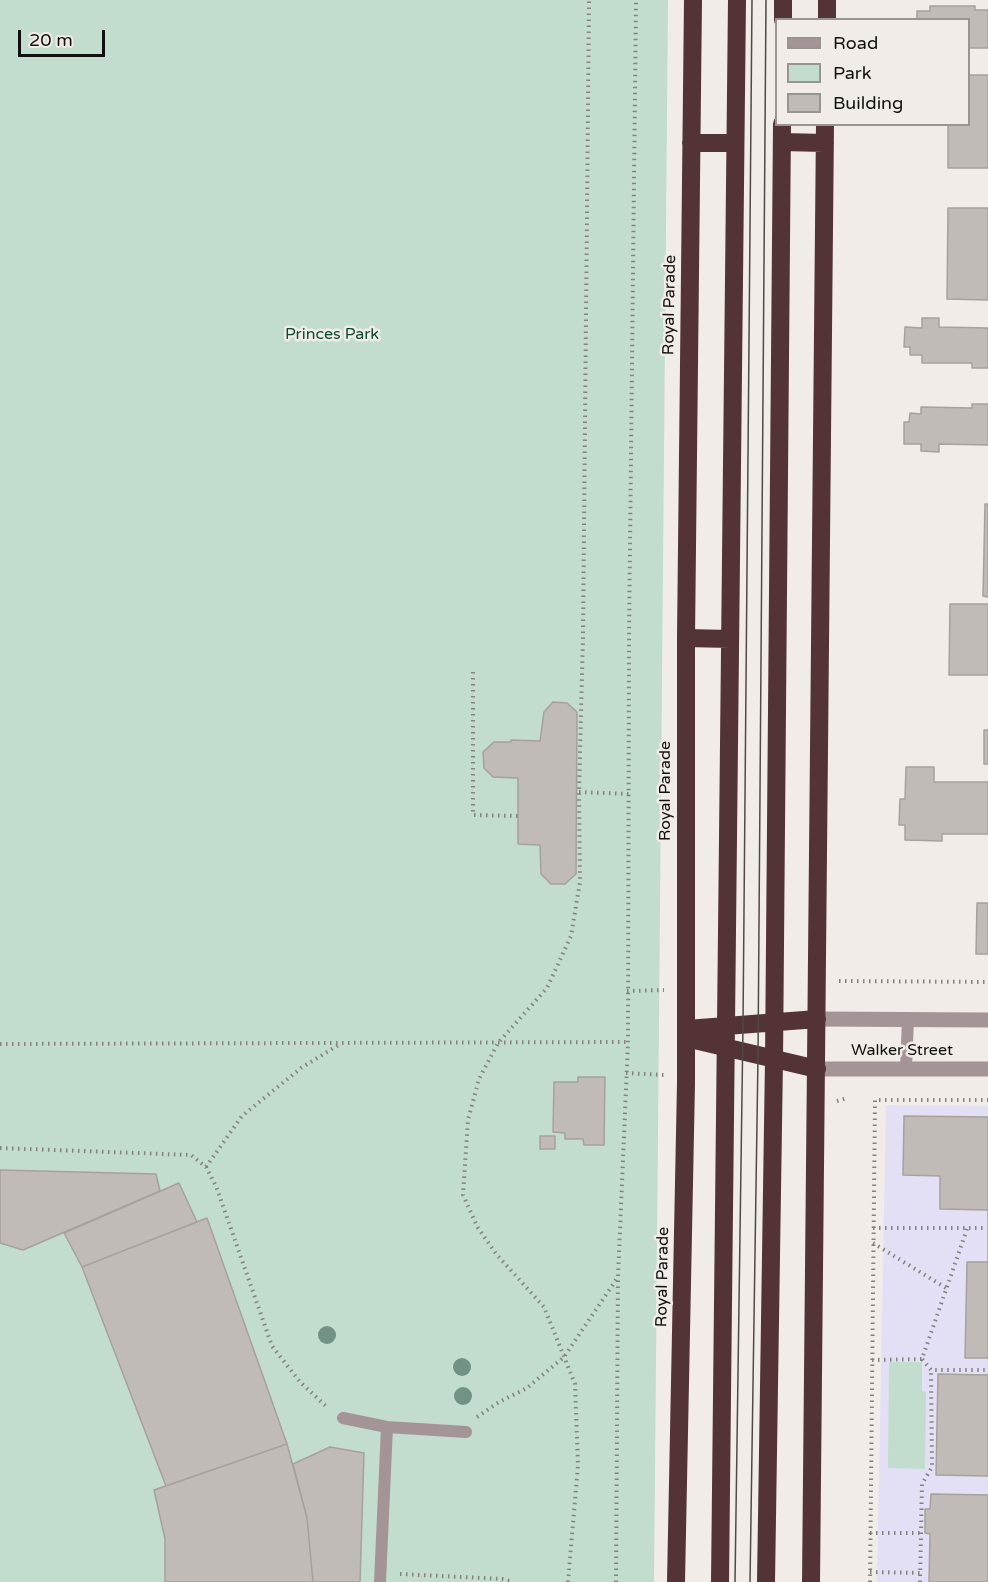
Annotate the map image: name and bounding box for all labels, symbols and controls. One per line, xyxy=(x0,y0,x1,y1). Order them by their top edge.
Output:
scale bar xyxy=(21,18,108,56)
legend xyxy=(775,18,970,126)
text: 20 m xyxy=(29,29,73,51)
text: Road xyxy=(833,32,878,54)
text: Park xyxy=(833,62,871,84)
text: Building xyxy=(833,92,903,114)
street label: Royal Parade xyxy=(660,255,680,355)
park label: Princes Park xyxy=(285,325,379,345)
street label: Royal Parade xyxy=(656,741,676,841)
street label: Walker Street xyxy=(851,1041,953,1061)
street label: Royal Parade xyxy=(653,1227,673,1327)

